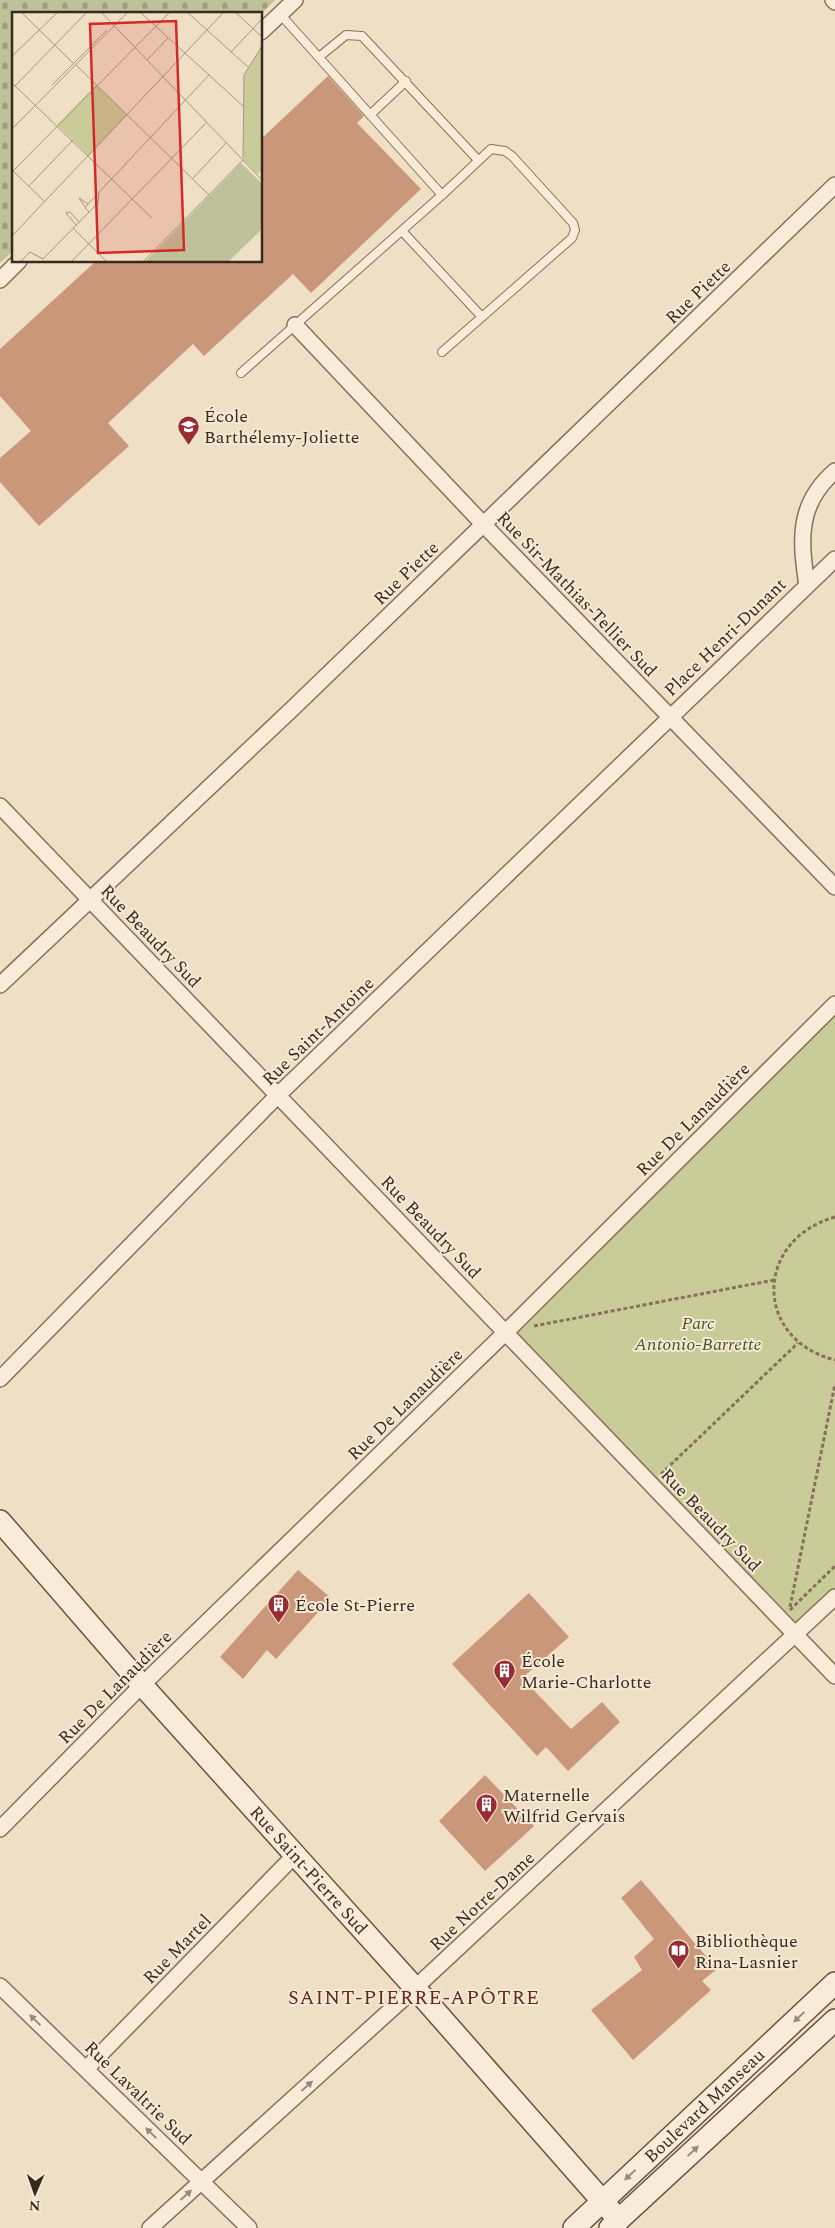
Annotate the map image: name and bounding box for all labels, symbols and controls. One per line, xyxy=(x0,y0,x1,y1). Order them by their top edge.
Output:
inset map xyxy=(12,12,262,262)
street label: Rue Piette xyxy=(659,254,737,331)
place label: École Barthélemy-Joliette xyxy=(204,403,360,451)
school or university icon: École Barthélemy-Joliette xyxy=(176,414,200,445)
street label: Rue Sir-Mathias-Tellier Sud xyxy=(490,505,663,683)
street label: Rue Piette xyxy=(367,535,445,612)
street label: Place Henri-Dunant xyxy=(658,572,793,703)
street label: Rue Beaudry Sud xyxy=(94,878,207,994)
street label: Rue Saint-Antoine xyxy=(256,971,381,1092)
street label: Rue De Lanaudière xyxy=(630,1056,757,1183)
street label: Rue Beaudry Sud xyxy=(374,1169,487,1285)
park label: Parc Antonio-Barrette xyxy=(634,1310,761,1358)
street label: Rue De Lanaudière xyxy=(341,1342,469,1467)
street label: Rue Beaudry Sud xyxy=(654,1462,767,1578)
place label: École St-Pierre xyxy=(295,1592,415,1619)
building icon: École St-Pierre xyxy=(267,1593,291,1624)
street label: Rue De Lanaudière xyxy=(52,1624,179,1751)
place label: École Marie-Charlotte xyxy=(521,1648,651,1696)
building icon: École Marie-Charlotte xyxy=(493,1659,517,1690)
place label: Maternelle Wilfrid Gervais xyxy=(503,1782,625,1830)
building icon: Maternelle Wilfrid Gervais xyxy=(475,1793,499,1824)
street label: Rue Saint-Pierre Sud xyxy=(243,1800,374,1941)
street label: Rue Notre-Dame xyxy=(424,1845,541,1957)
street label: Rue Martel xyxy=(137,1908,218,1991)
place label: Bibliothèque Rina-Lasnier xyxy=(695,1928,798,1976)
library icon: Bibliothèque Rina-Lasnier xyxy=(667,1939,691,1970)
district label: SAINT-PIERRE-APÔTRE xyxy=(288,1983,540,2013)
one-way arrow xyxy=(794,2011,806,2023)
one-way arrow xyxy=(29,2014,41,2026)
street label: Rue Lavaltrie Sud xyxy=(78,2035,197,2152)
street label: Boulevard Manseau xyxy=(638,2042,771,2169)
one-way arrow xyxy=(300,2080,312,2092)
one-way arrow xyxy=(146,2127,158,2139)
one-way arrow xyxy=(687,2145,699,2157)
north arrow xyxy=(10,2168,60,2218)
one-way arrow xyxy=(623,2170,636,2181)
one-way arrow xyxy=(180,2189,192,2201)
text: N xyxy=(28,2195,41,2216)

